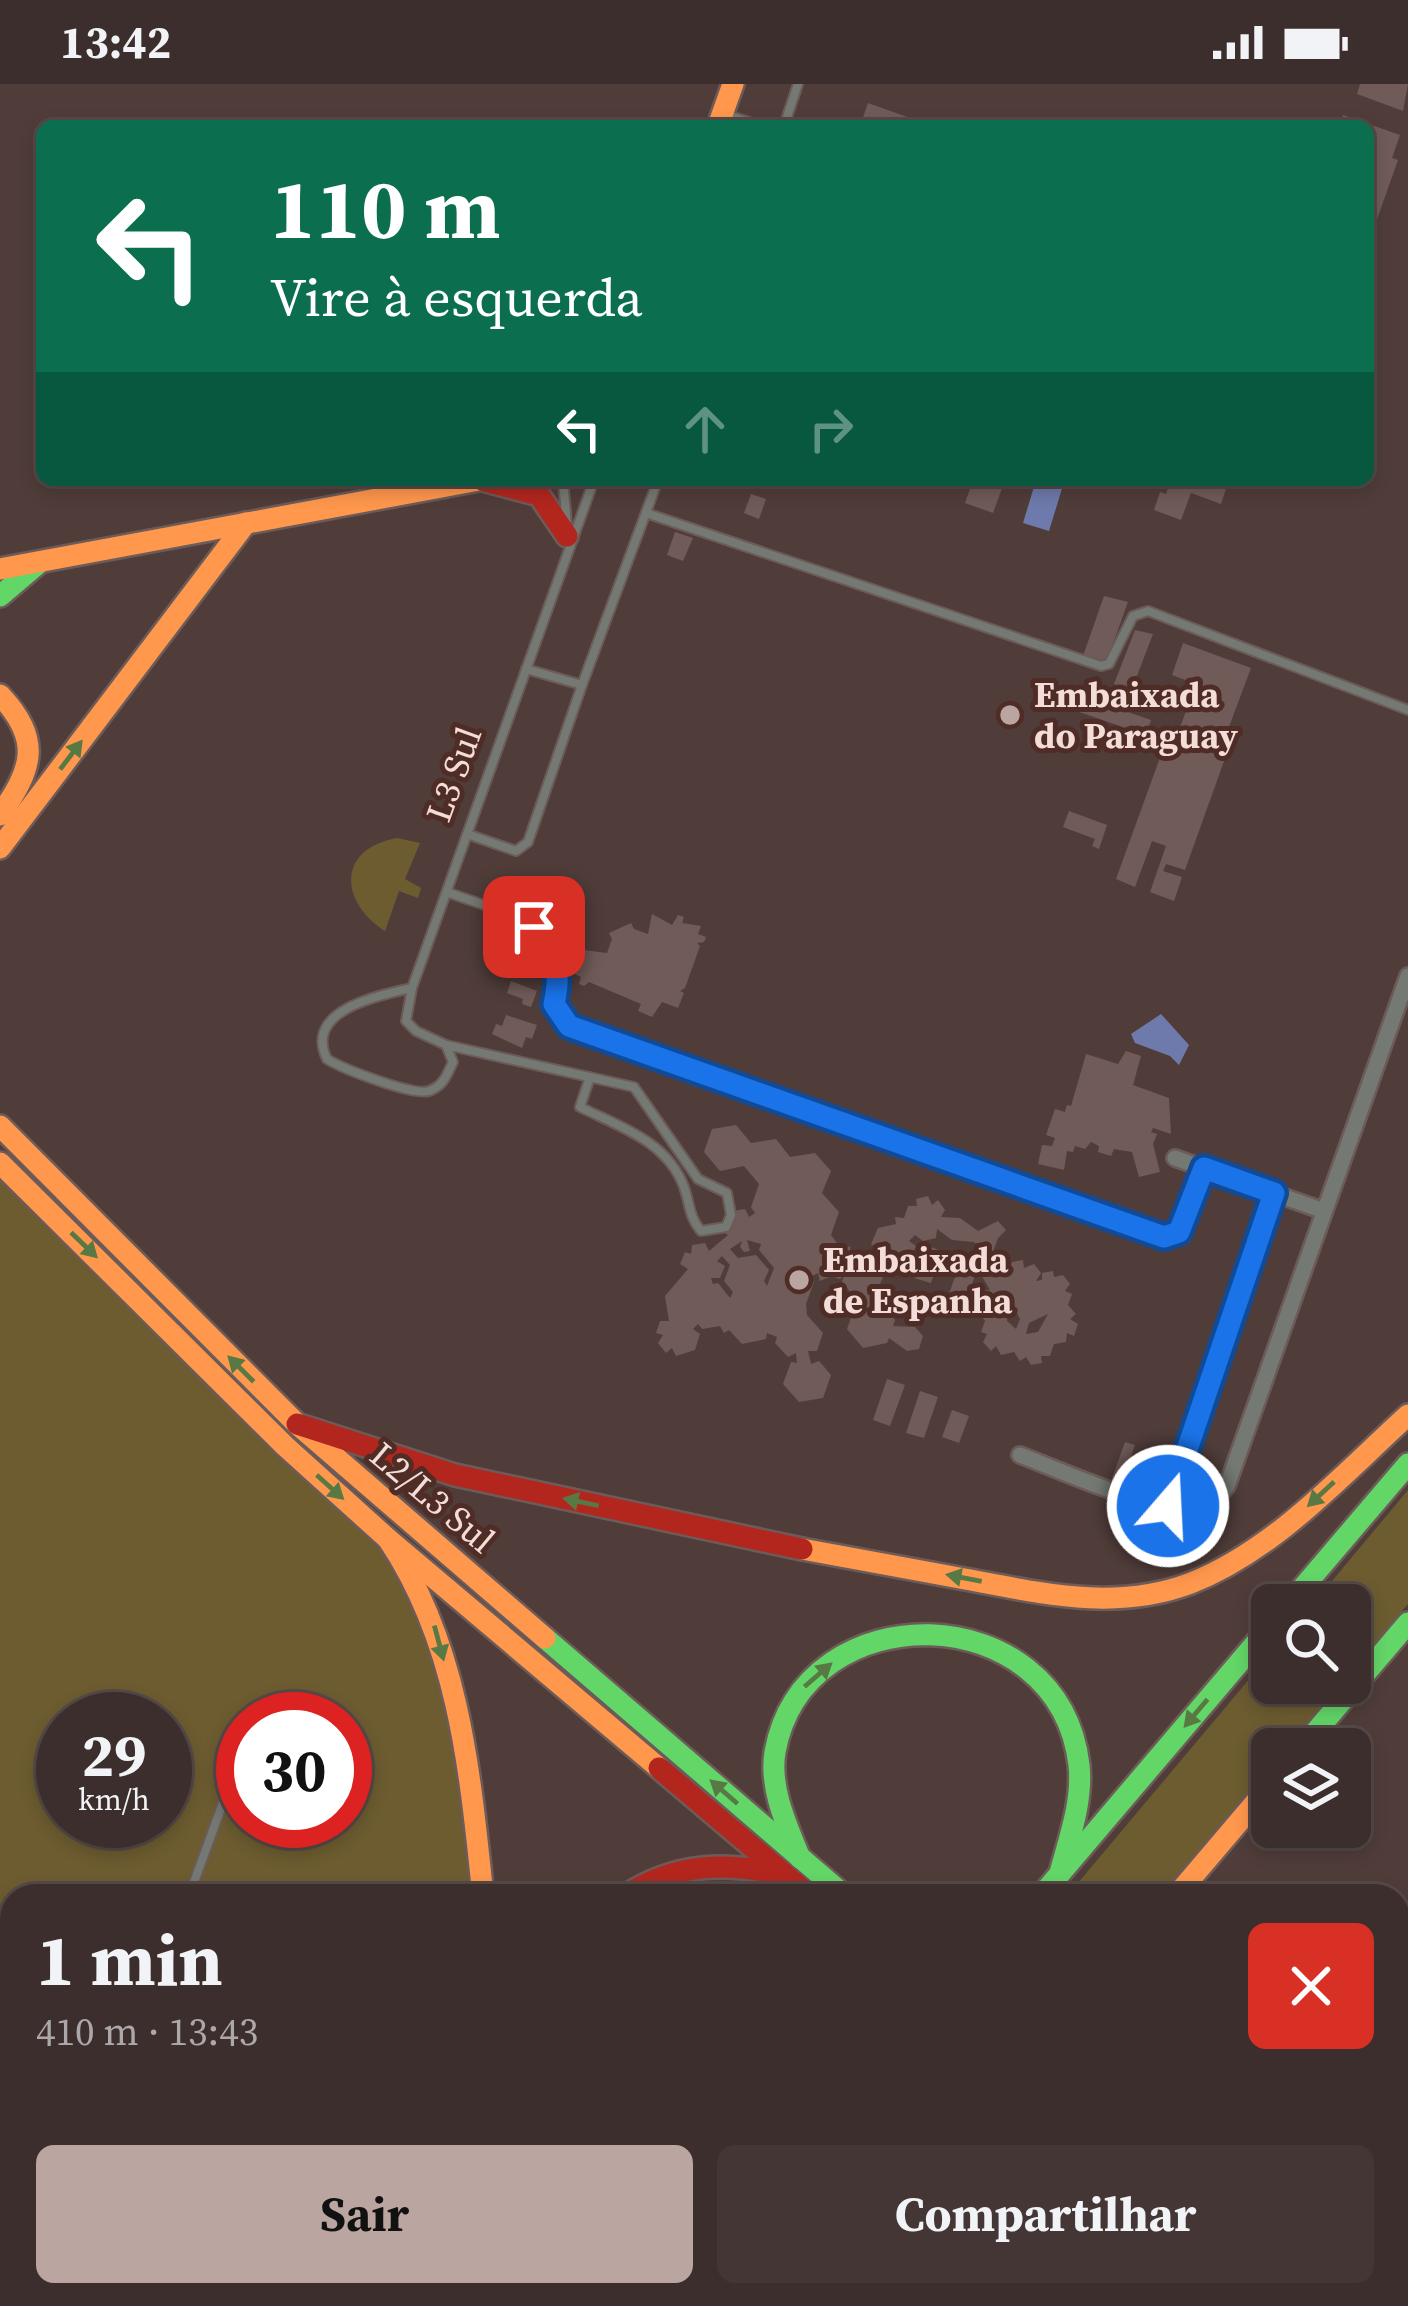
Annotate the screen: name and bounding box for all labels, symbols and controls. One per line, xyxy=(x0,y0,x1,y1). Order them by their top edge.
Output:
text: 13:42 xyxy=(60,11,171,73)
text: 110 m xyxy=(270,151,501,266)
icon: left xyxy=(72,168,228,324)
text: Vire à esquerda xyxy=(270,260,643,334)
icon: left xyxy=(546,396,612,462)
icon: ahead xyxy=(672,396,738,462)
icon: right xyxy=(798,396,864,462)
place label: Embaixada do Paraguay xyxy=(1034,670,1239,760)
marker: Embaixada do Paraguay xyxy=(997,702,1023,728)
street label: L3 Sul xyxy=(414,720,493,828)
one-way arrow xyxy=(59,740,83,771)
pin xyxy=(483,876,585,978)
icon: arrive xyxy=(501,894,567,960)
one-way arrow xyxy=(70,1231,98,1259)
place label: Embaixada de Espanha xyxy=(823,1235,1013,1325)
marker: Embaixada de Espanha xyxy=(786,1267,812,1293)
one-way arrow xyxy=(228,1355,256,1384)
street label: L2/L3 Sul xyxy=(360,1431,505,1564)
position arrow xyxy=(1105,1443,1231,1569)
one-way arrow xyxy=(316,1473,345,1500)
one-way arrow xyxy=(1307,1479,1336,1507)
one-way arrow xyxy=(562,1492,600,1511)
one-way arrow xyxy=(944,1568,982,1587)
map controls xyxy=(1251,1584,1371,1848)
button: search xyxy=(1251,1584,1371,1704)
one-way arrow xyxy=(430,1625,449,1662)
one-way arrow xyxy=(804,1662,833,1689)
speed limit sign: 30 xyxy=(216,1692,372,1848)
one-way arrow xyxy=(1184,1698,1210,1728)
text: 29 xyxy=(81,1714,147,1796)
button: layers xyxy=(1251,1728,1371,1848)
text: km/h xyxy=(78,1779,150,1820)
one-way arrow xyxy=(709,1779,739,1806)
text: 1 min xyxy=(36,1910,223,2009)
button: close xyxy=(1248,1923,1374,2049)
text: 410 m · 13:43 xyxy=(36,2005,258,2058)
button: Sair xyxy=(36,2145,693,2283)
button: Compartilhar xyxy=(717,2145,1374,2283)

